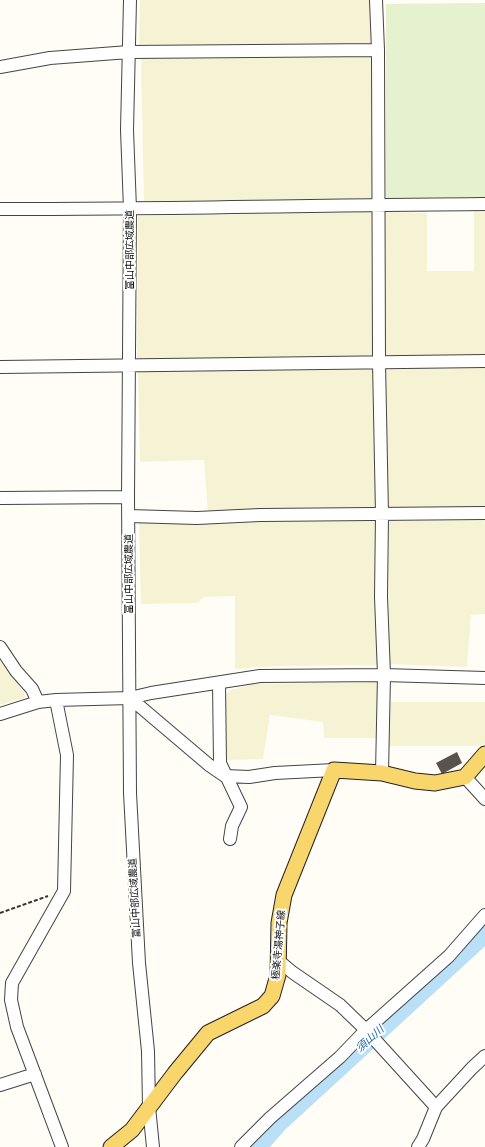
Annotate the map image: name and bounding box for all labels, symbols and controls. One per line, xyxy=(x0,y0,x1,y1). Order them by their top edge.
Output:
street label: 富山中部広域農道 xyxy=(124,210,136,290)
street label: 富山中部広域農道 xyxy=(123,534,135,614)
street label: 富山中部広域農道 xyxy=(127,858,143,938)
street label: 極楽寺湯神子線 xyxy=(270,910,288,980)
water label: 須山川 xyxy=(353,1023,387,1055)

